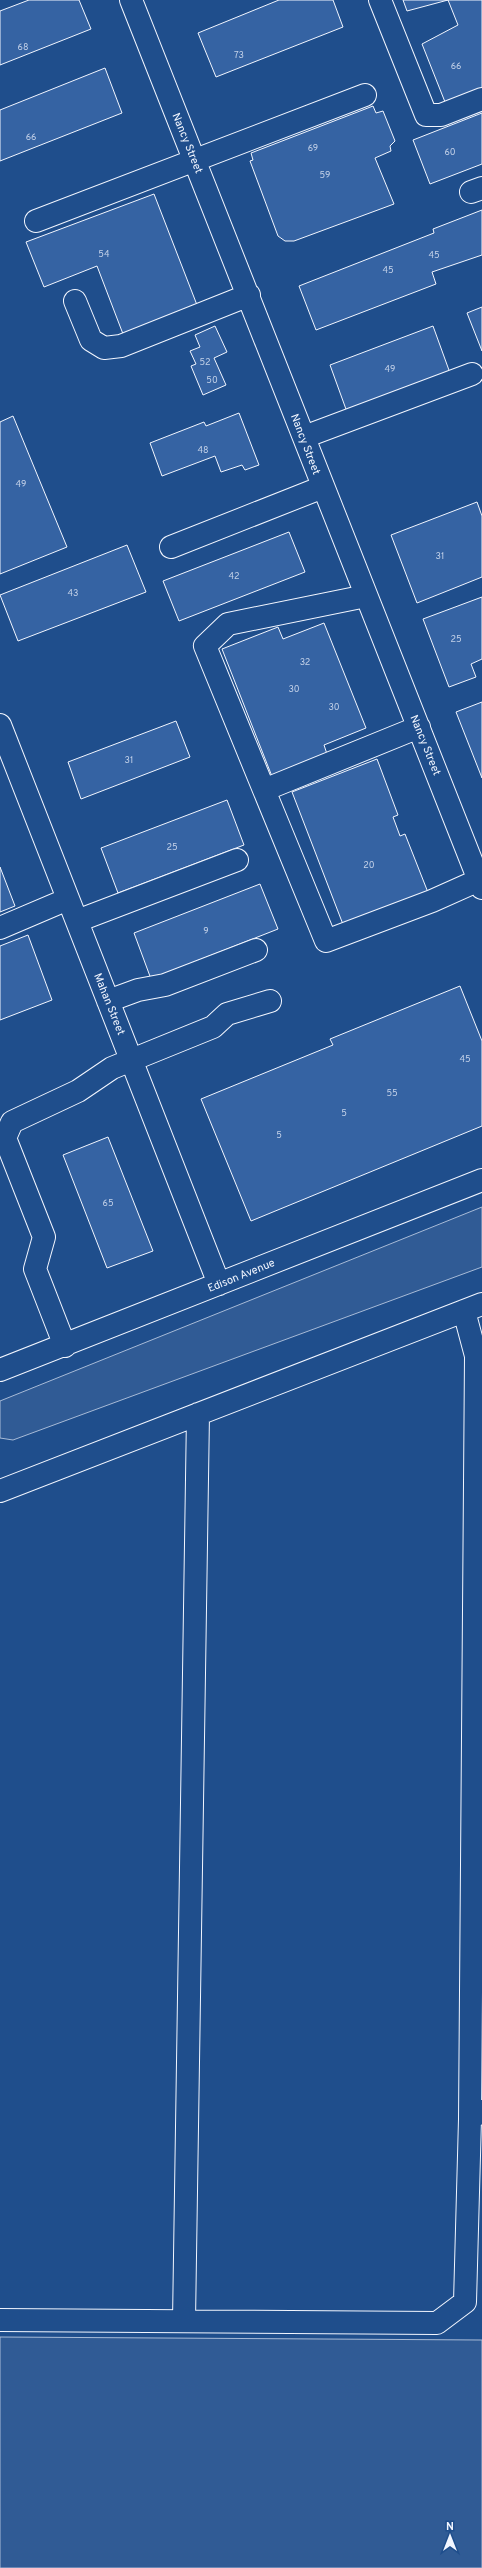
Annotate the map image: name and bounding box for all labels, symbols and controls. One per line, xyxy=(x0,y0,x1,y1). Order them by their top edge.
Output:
house number: 68 xyxy=(18,42,28,53)
house number: 73 xyxy=(234,50,244,61)
house number: 66 xyxy=(451,61,461,72)
street label: Nancy Street xyxy=(169,111,206,176)
house number: 66 xyxy=(26,132,36,143)
house number: 69 xyxy=(308,143,318,154)
house number: 60 xyxy=(444,147,456,158)
house number: 59 xyxy=(320,170,330,181)
house number: 54 xyxy=(98,249,110,260)
house number: 45 xyxy=(428,250,440,261)
house number: 45 xyxy=(382,265,394,276)
house number: 52 xyxy=(199,357,211,368)
house number: 49 xyxy=(385,364,395,375)
house number: 50 xyxy=(206,375,218,386)
street label: Nancy Street xyxy=(287,412,323,477)
house number: 48 xyxy=(197,445,209,456)
house number: 49 xyxy=(16,479,26,490)
house number: 31 xyxy=(436,551,444,562)
house number: 42 xyxy=(228,571,240,582)
house number: 43 xyxy=(67,588,79,599)
house number: 25 xyxy=(450,634,462,645)
house number: 32 xyxy=(300,657,310,668)
house number: 30 xyxy=(288,684,300,695)
house number: 30 xyxy=(328,702,340,713)
street label: Nancy Street xyxy=(407,713,444,778)
house number: 31 xyxy=(125,755,133,766)
house number: 25 xyxy=(166,842,178,853)
house number: 20 xyxy=(363,860,375,871)
house number: 9 xyxy=(203,926,209,937)
street label: Mahan Street xyxy=(90,971,128,1037)
house number: 45 xyxy=(459,1054,471,1065)
house number: 55 xyxy=(386,1088,398,1099)
house number: 5 xyxy=(341,1108,347,1119)
house number: 5 xyxy=(276,1130,282,1141)
house number: 65 xyxy=(103,1198,113,1209)
street label: Edison Avenue xyxy=(206,1256,277,1296)
north arrow xyxy=(430,2516,470,2556)
text: N xyxy=(446,2520,454,2534)

